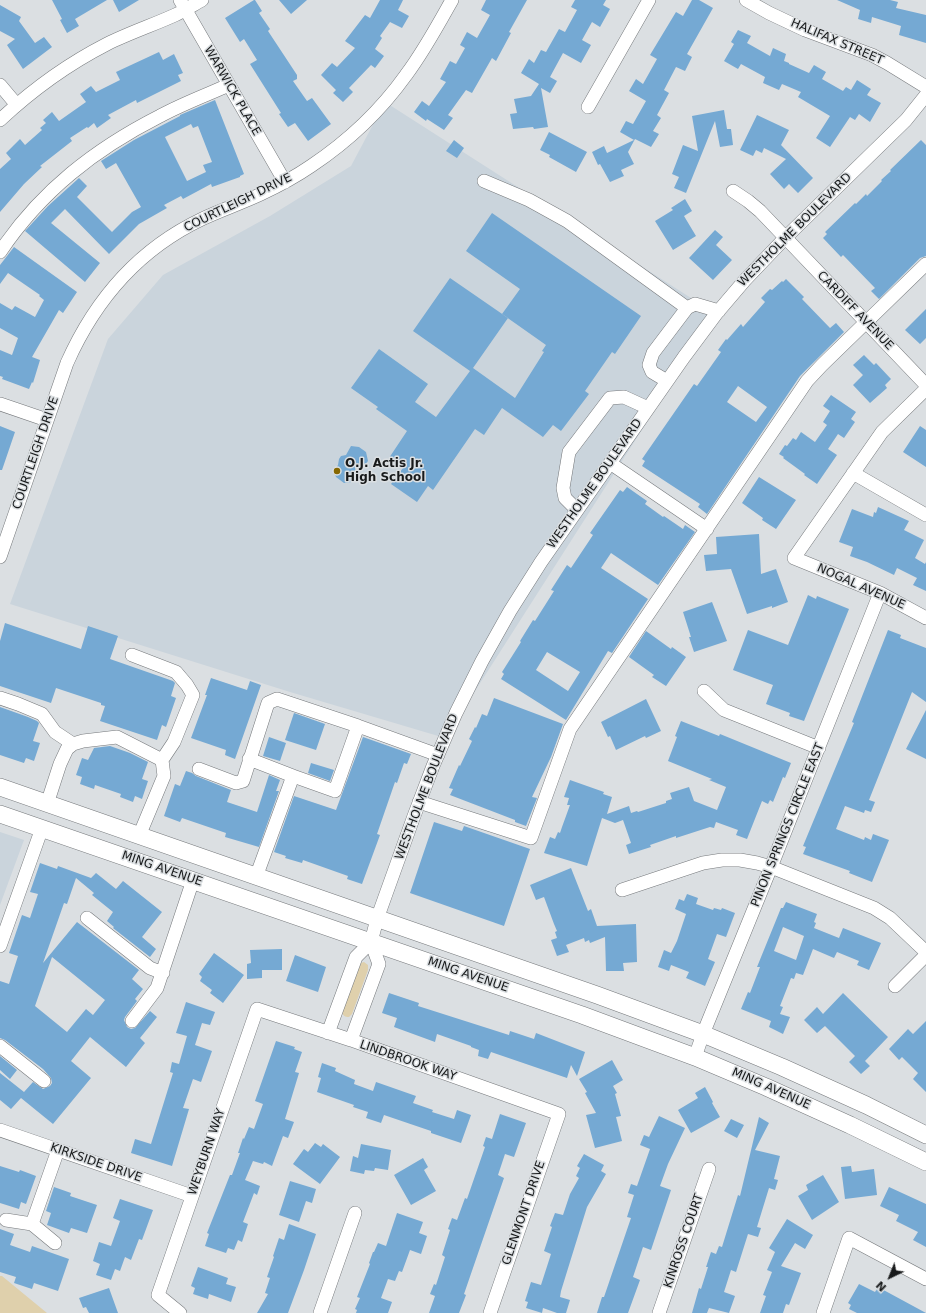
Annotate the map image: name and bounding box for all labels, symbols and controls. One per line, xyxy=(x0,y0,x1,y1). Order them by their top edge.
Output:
street label: HALIFAX STREET xyxy=(788,16,886,68)
street label: WARWICK PLACE xyxy=(201,44,263,138)
street label: WESTHOLME BOULEVARD xyxy=(735,170,855,290)
street label: COURTLEIGH DRIVE xyxy=(182,171,294,235)
street label: CARDIFF AVENUE xyxy=(814,269,896,353)
street label: COURTLEIGH DRIVE xyxy=(10,395,62,511)
street label: WESTHOLME BOULEVARD xyxy=(545,416,645,552)
place label: O.J. Actis Jr. High School xyxy=(345,457,425,485)
marker: O.J. Actis Jr. High School xyxy=(332,466,342,476)
street label: NOGAL AVENUE xyxy=(815,561,907,613)
street label: WESTHOLME BOULEVARD xyxy=(392,712,462,862)
street label: PINON SPRINGS CIRCLE EAST xyxy=(748,741,828,909)
street label: MING AVENUE xyxy=(120,848,204,890)
street label: MING AVENUE xyxy=(426,954,510,996)
street label: LINDBROOK WAY xyxy=(358,1038,458,1084)
street label: MING AVENUE xyxy=(729,1065,813,1113)
street label: WEYBURN WAY xyxy=(185,1107,229,1197)
street label: KIRKSIDE DRIVE xyxy=(48,1141,144,1185)
street label: GLENMONT DRIVE xyxy=(499,1159,549,1267)
street label: KINROSS COURT xyxy=(661,1192,707,1290)
north arrow xyxy=(870,1257,910,1297)
text: N xyxy=(874,1278,889,1294)

